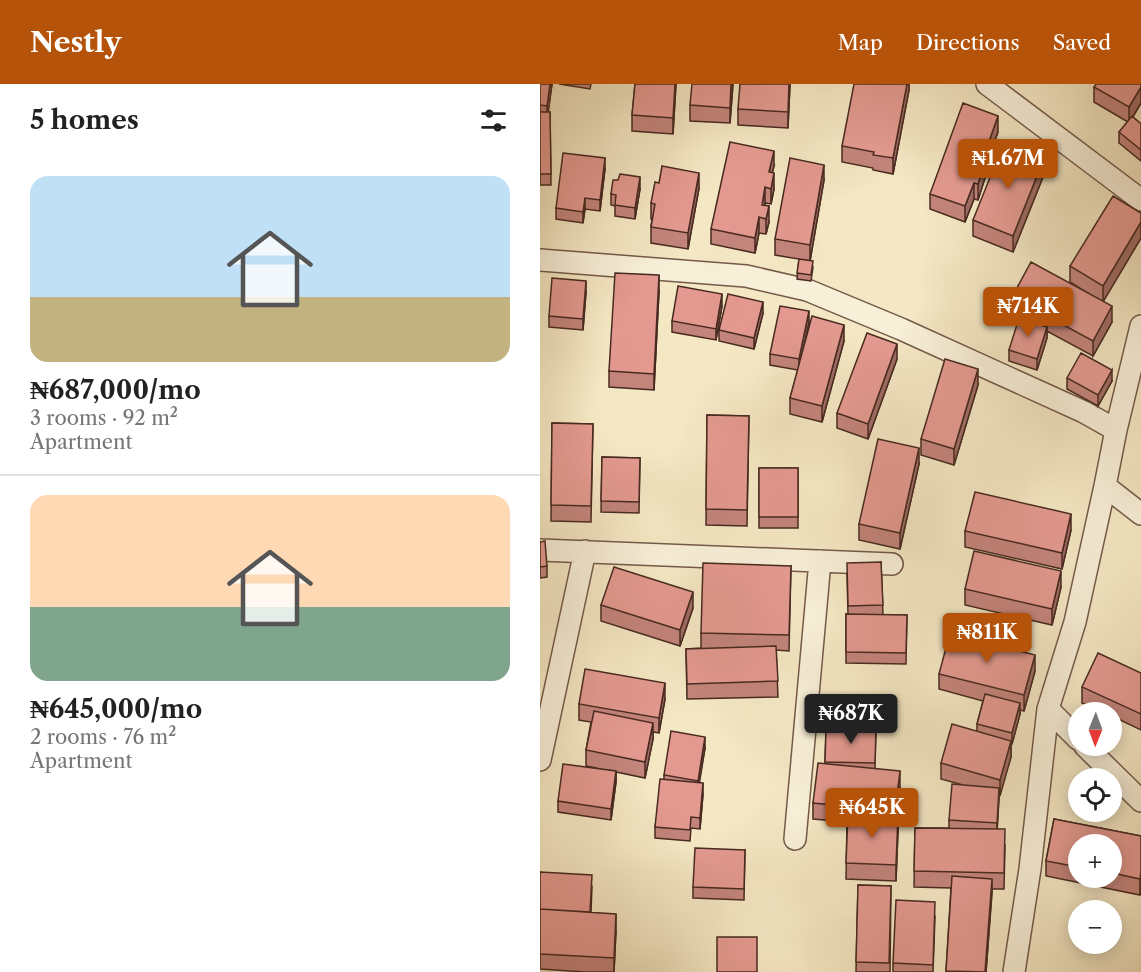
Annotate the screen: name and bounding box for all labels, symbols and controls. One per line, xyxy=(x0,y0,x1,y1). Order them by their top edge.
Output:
text: Nestly xyxy=(30,25,121,59)
text: Map xyxy=(838,30,883,55)
text: Directions xyxy=(916,30,1020,55)
text: Saved xyxy=(1053,30,1111,55)
text: 5 homes xyxy=(30,104,139,136)
icon: filters xyxy=(477,104,510,137)
pin: ₦1.67M xyxy=(959,139,1057,190)
text: ₦1.67M xyxy=(972,146,1044,170)
icon: home xyxy=(216,215,324,323)
pin: ₦714K xyxy=(986,287,1070,338)
text: ₦714K xyxy=(997,294,1059,318)
text: ₦687,000/mo xyxy=(30,374,201,406)
text: 3 rooms · 92 m² xyxy=(30,406,178,430)
text: Apartment xyxy=(30,430,133,454)
icon: home xyxy=(216,534,324,642)
pin: ₦811K xyxy=(945,613,1029,664)
text: ₦811K xyxy=(957,620,1017,644)
text: ₦645,000/mo xyxy=(30,693,202,725)
pin: ₦687K xyxy=(809,694,893,745)
text: ₦687K xyxy=(818,701,884,725)
north arrow xyxy=(1068,702,1122,756)
map controls xyxy=(1068,702,1122,954)
text: 2 rooms · 76 m² xyxy=(30,725,176,749)
text: Apartment xyxy=(30,749,133,773)
button: locate xyxy=(1068,768,1122,822)
pin: ₦645K xyxy=(830,788,914,839)
text: ₦645K xyxy=(839,795,905,819)
button: + xyxy=(1068,834,1122,888)
button: − xyxy=(1068,900,1122,954)

